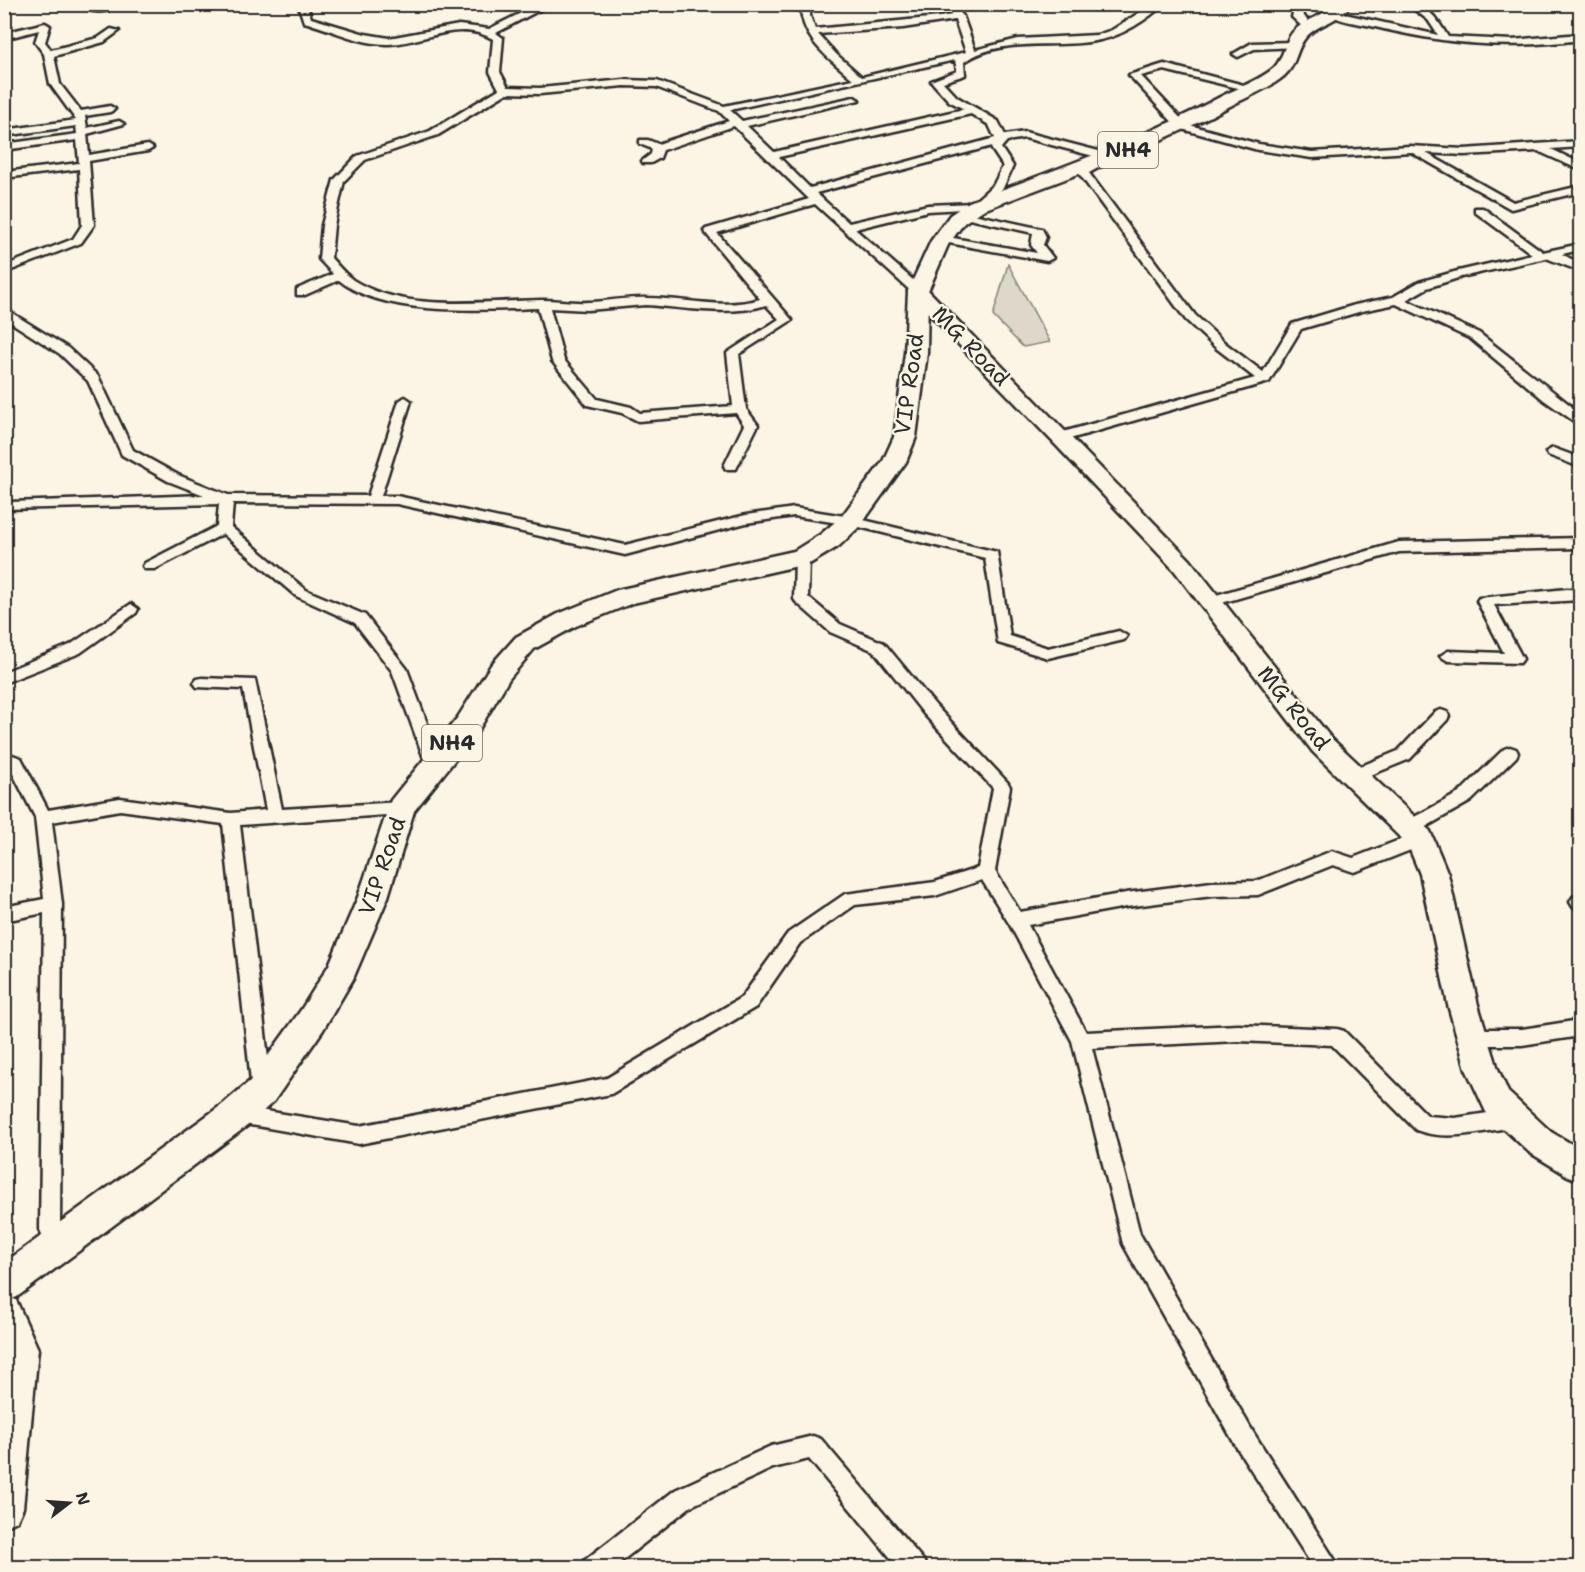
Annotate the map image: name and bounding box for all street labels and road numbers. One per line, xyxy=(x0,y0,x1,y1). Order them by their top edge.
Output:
road number: NH4 xyxy=(1098,132,1158,168)
street label: MG Road xyxy=(926,300,1016,392)
street label: VIP Road xyxy=(888,331,930,437)
street label: MG Road xyxy=(1251,660,1337,756)
road number: NH4 xyxy=(422,725,482,761)
street label: VIP Road xyxy=(352,813,412,919)

